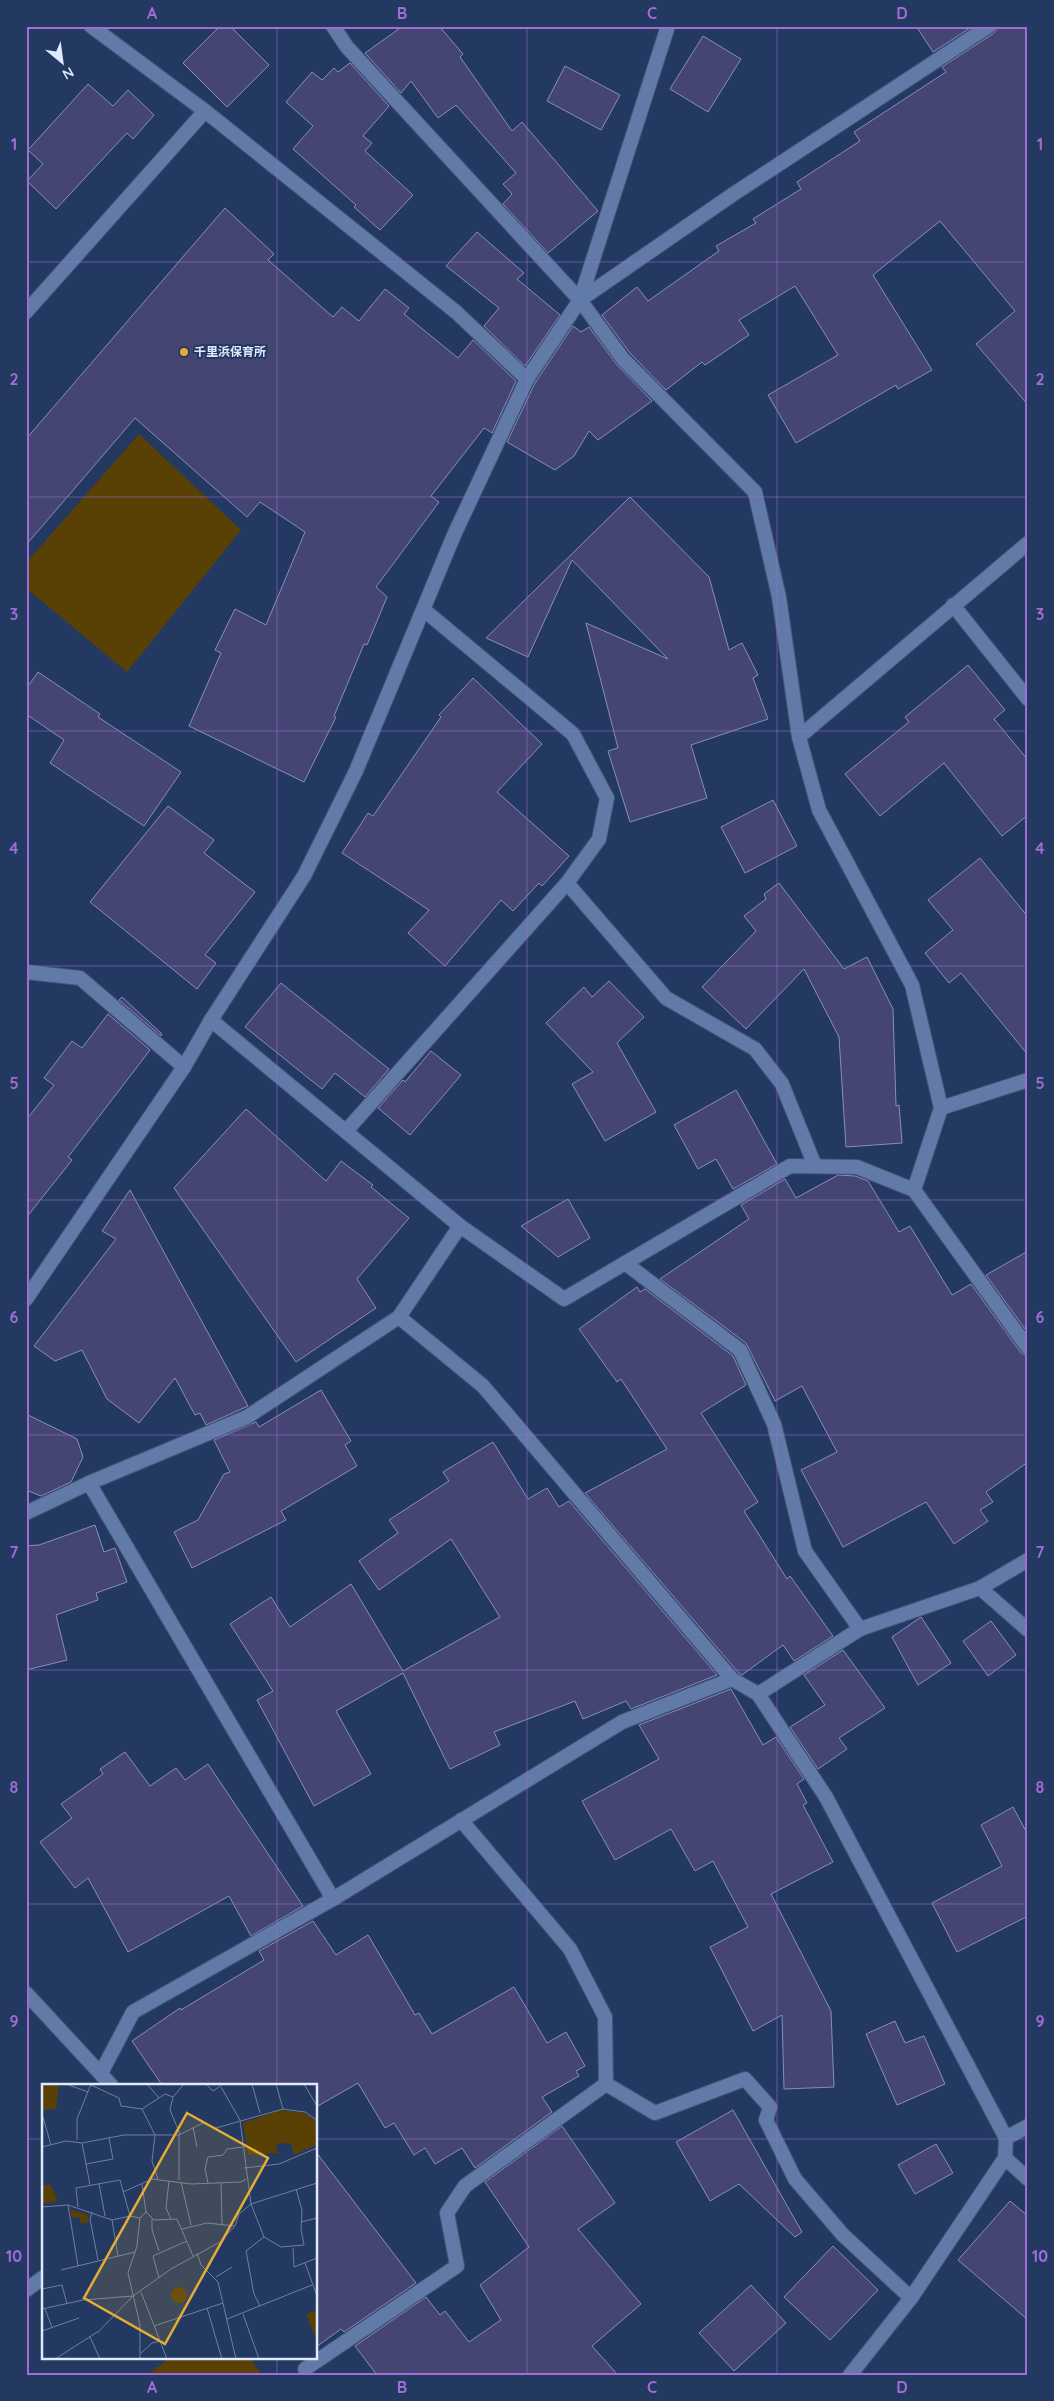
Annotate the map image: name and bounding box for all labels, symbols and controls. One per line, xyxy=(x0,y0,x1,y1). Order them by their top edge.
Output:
text: A xyxy=(147,3,158,23)
text: B xyxy=(397,3,407,23)
text: C xyxy=(647,3,657,23)
text: D xyxy=(896,3,908,23)
north arrow xyxy=(38,38,88,88)
text: N xyxy=(59,63,77,84)
text: 1 xyxy=(11,134,17,154)
text: 1 xyxy=(1037,134,1043,154)
place label: 千里浜保育所 xyxy=(194,344,266,359)
marker: 千里浜保育所 xyxy=(178,346,190,358)
text: 2 xyxy=(9,369,19,389)
text: 2 xyxy=(1035,369,1045,389)
text: 3 xyxy=(10,604,18,624)
text: 3 xyxy=(1036,604,1044,624)
text: 4 xyxy=(9,838,19,858)
text: 4 xyxy=(1035,838,1045,858)
text: 5 xyxy=(9,1073,19,1093)
text: 5 xyxy=(1035,1073,1045,1093)
text: 6 xyxy=(10,1307,19,1327)
text: 6 xyxy=(1036,1307,1045,1327)
text: 7 xyxy=(10,1542,19,1562)
text: 7 xyxy=(1036,1542,1045,1562)
text: 8 xyxy=(10,1777,19,1797)
text: 8 xyxy=(1036,1777,1045,1797)
text: 9 xyxy=(9,2011,19,2031)
text: 9 xyxy=(1035,2011,1045,2031)
inset map xyxy=(42,2084,318,2358)
text: 10 xyxy=(6,2246,22,2266)
text: 10 xyxy=(1032,2246,1048,2266)
text: A xyxy=(147,2377,158,2397)
text: B xyxy=(397,2377,407,2397)
text: C xyxy=(647,2377,657,2397)
text: D xyxy=(896,2377,908,2397)

